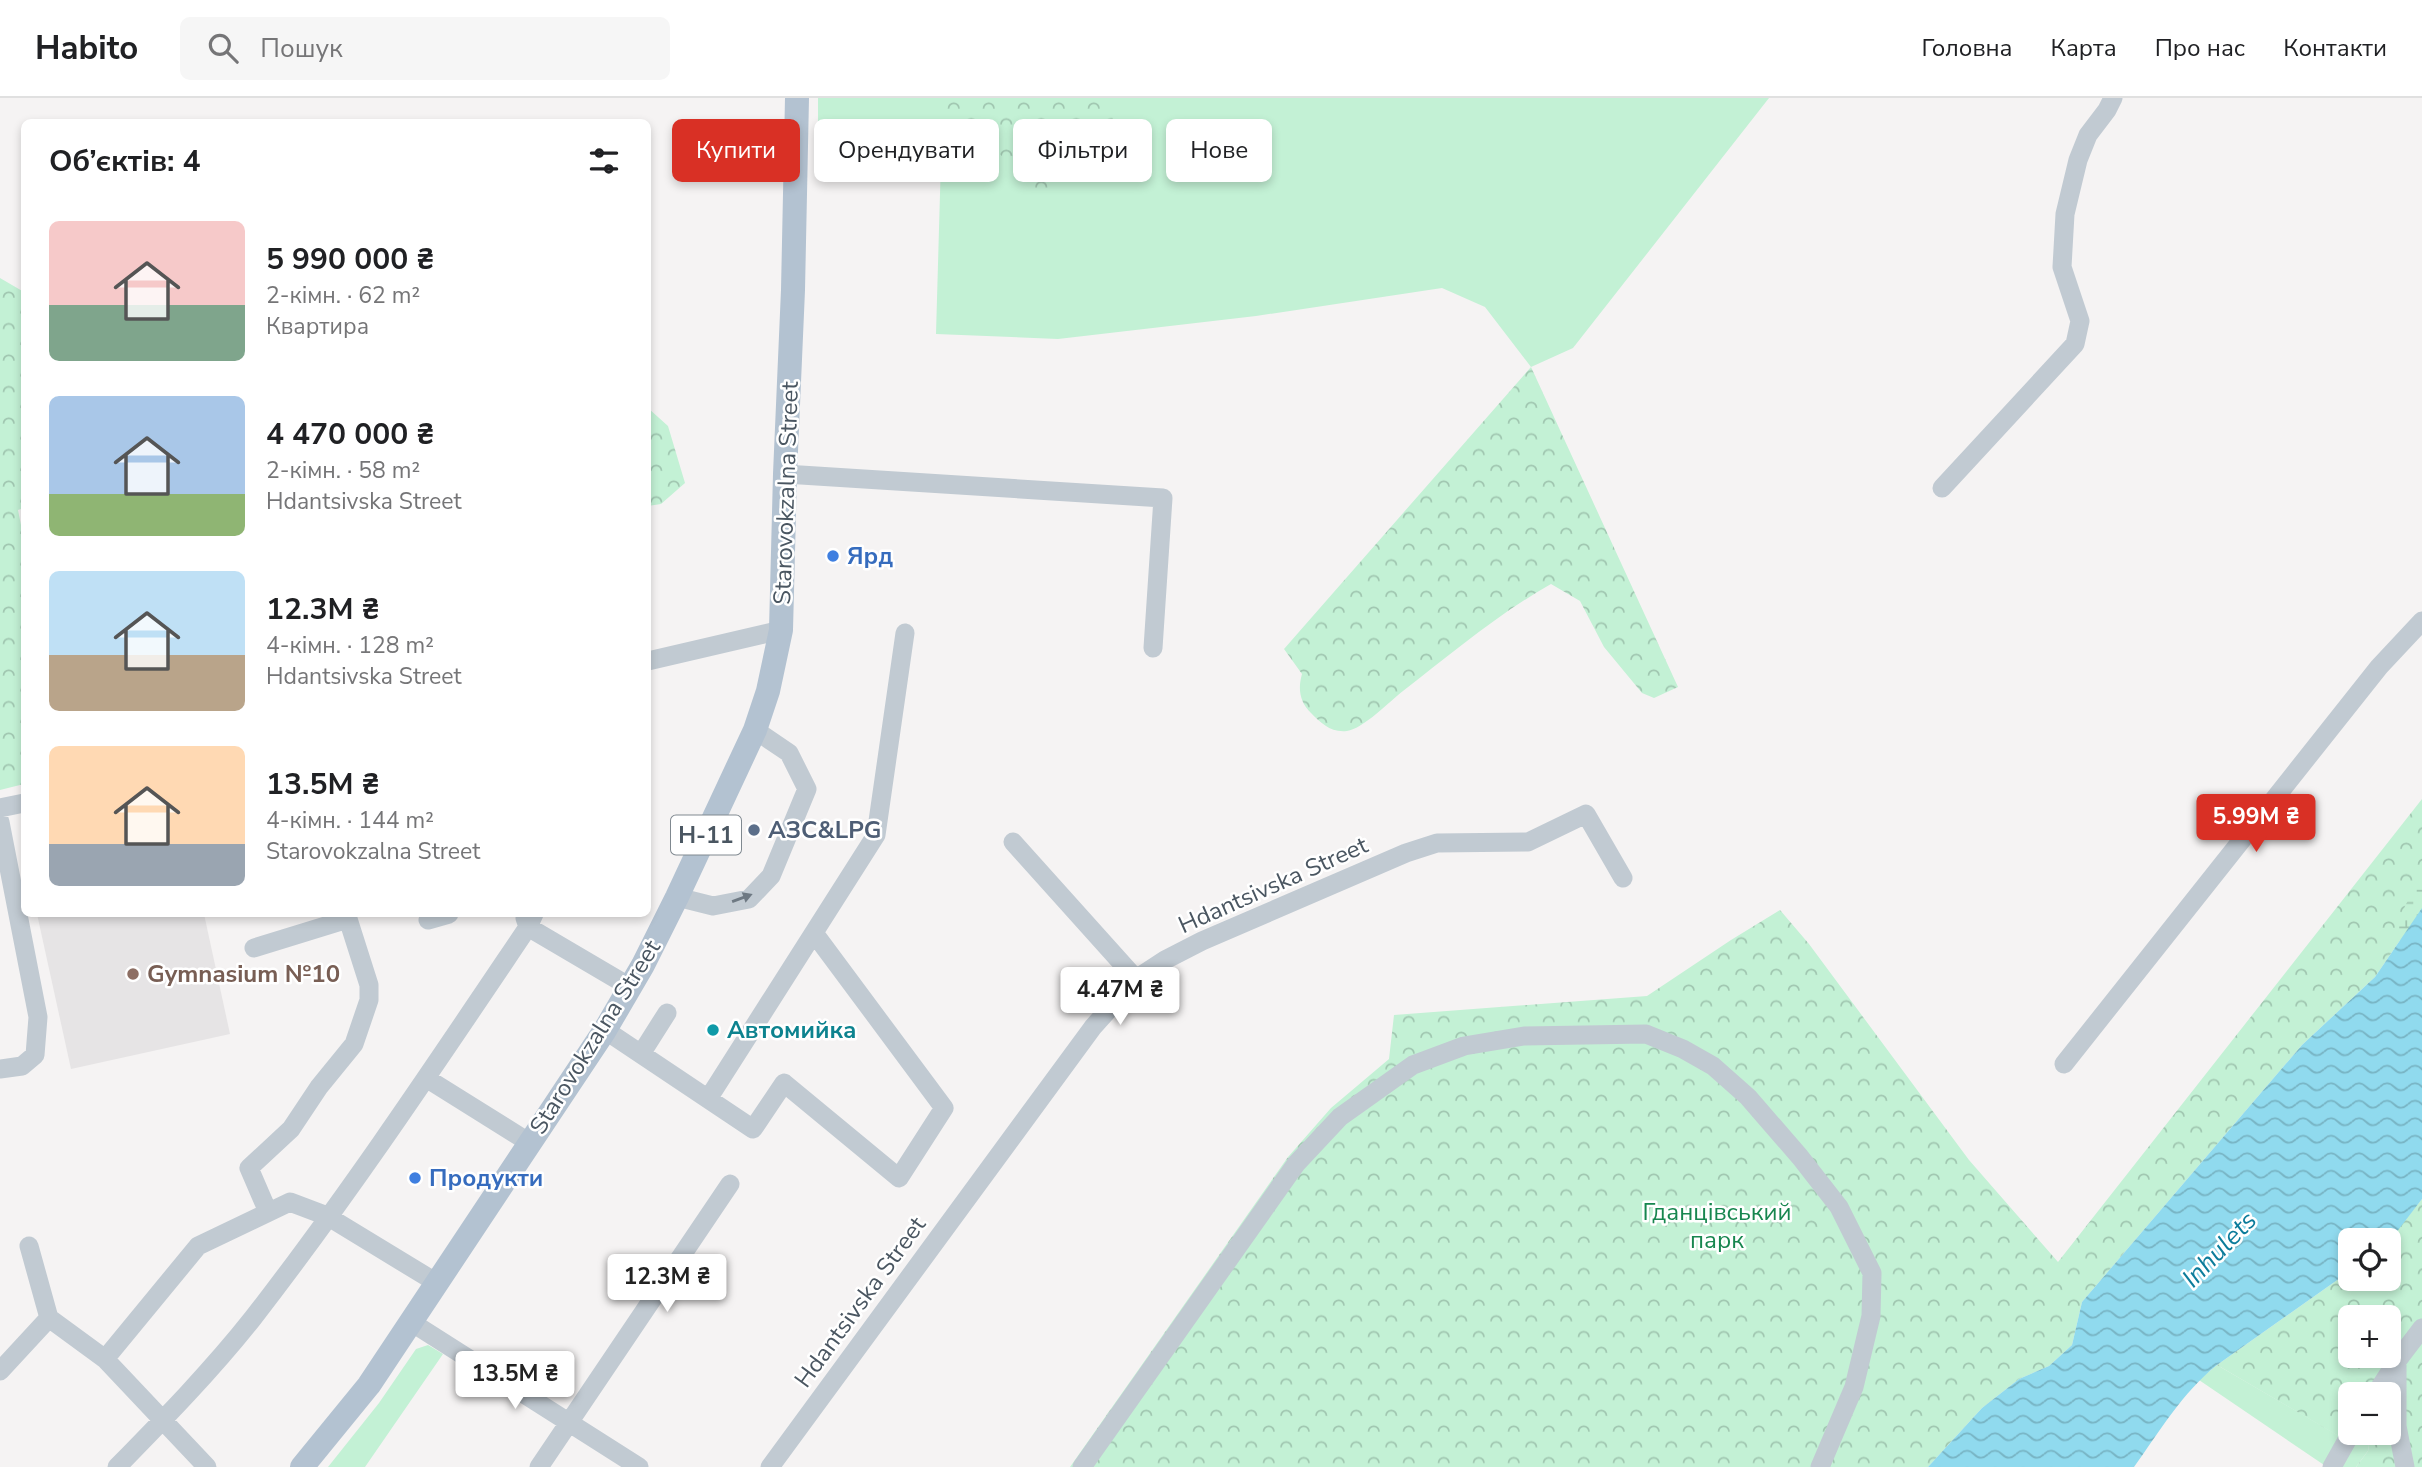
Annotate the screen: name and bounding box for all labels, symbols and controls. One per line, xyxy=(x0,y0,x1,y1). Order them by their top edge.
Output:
search box xyxy=(180,17,670,80)
text: Habito xyxy=(35,26,138,71)
icon: search xyxy=(204,29,242,67)
text: Пошук xyxy=(260,31,343,66)
text: Головна xyxy=(1922,32,2013,64)
text: Карта xyxy=(2051,32,2117,64)
text: Про нас xyxy=(2155,32,2245,64)
text: Контакти xyxy=(2283,32,2387,64)
chip: Купити xyxy=(672,119,800,182)
chip: Орендувати xyxy=(814,119,999,182)
chip: Фільтри xyxy=(1013,119,1152,182)
chip: Нове xyxy=(1166,119,1272,182)
text: Об’єктів: 4 xyxy=(49,141,201,182)
icon: filters xyxy=(585,142,623,180)
text: 5 990 000 ₴ xyxy=(266,239,434,280)
icon: home xyxy=(105,249,189,333)
text: 2-кімн. · 62 m² xyxy=(266,280,420,311)
text: Квартира xyxy=(266,311,369,342)
street label: Starovokzalna Street xyxy=(766,380,806,605)
text: 4 470 000 ₴ xyxy=(266,414,434,455)
icon: home xyxy=(105,424,189,508)
text: 2-кімн. · 58 m² xyxy=(266,455,420,486)
text: Hdantsivska Street xyxy=(266,486,462,517)
place label: Ярд xyxy=(847,540,893,572)
marker: Ярд xyxy=(825,548,841,564)
text: 12.3M ₴ xyxy=(266,589,380,630)
icon: home xyxy=(105,599,189,683)
text: 4-кімн. · 128 m² xyxy=(266,630,434,661)
text: Hdantsivska Street xyxy=(266,661,462,692)
text: 13.5M ₴ xyxy=(266,764,380,805)
icon: home xyxy=(105,774,189,858)
pin: 5.99M ₴ xyxy=(2191,794,2321,854)
text: 5.99M ₴ xyxy=(2212,801,2300,832)
text: 4-кімн. · 144 m² xyxy=(266,805,434,836)
place label: АЗС&LPG xyxy=(768,814,881,846)
road number: Н-11 xyxy=(671,816,741,855)
marker: АЗС&LPG xyxy=(746,822,762,838)
street label: Hdantsivska Street xyxy=(1173,829,1373,941)
text: Starovokzalna Street xyxy=(266,836,480,867)
one-way arrow xyxy=(732,892,753,903)
street label: Starovokzalna Street xyxy=(522,933,668,1140)
place label: Gymnasium №10 xyxy=(147,958,340,990)
marker: Gymnasium №10 xyxy=(125,966,141,982)
pin: 4.47M ₴ xyxy=(1055,968,1185,1027)
text: 4.47M ₴ xyxy=(1076,974,1164,1005)
place label: Автомийка xyxy=(727,1014,856,1046)
marker: Автомийка xyxy=(705,1022,721,1038)
place label: Продукти xyxy=(429,1162,543,1194)
marker: Продукти xyxy=(407,1170,423,1186)
park label: Гданцівський парк xyxy=(1643,1196,1791,1256)
water label: Inhulets xyxy=(2174,1203,2265,1295)
street label: Hdantsivska Street xyxy=(787,1210,933,1394)
map controls xyxy=(2338,1228,2401,1445)
button: locate xyxy=(2338,1228,2401,1291)
pin: 12.3M ₴ xyxy=(602,1254,732,1314)
text: 12.3M ₴ xyxy=(623,1261,711,1292)
button: + xyxy=(2338,1305,2401,1368)
pin: 13.5M ₴ xyxy=(450,1352,580,1411)
text: 13.5M ₴ xyxy=(471,1358,559,1389)
button: − xyxy=(2338,1382,2401,1445)

